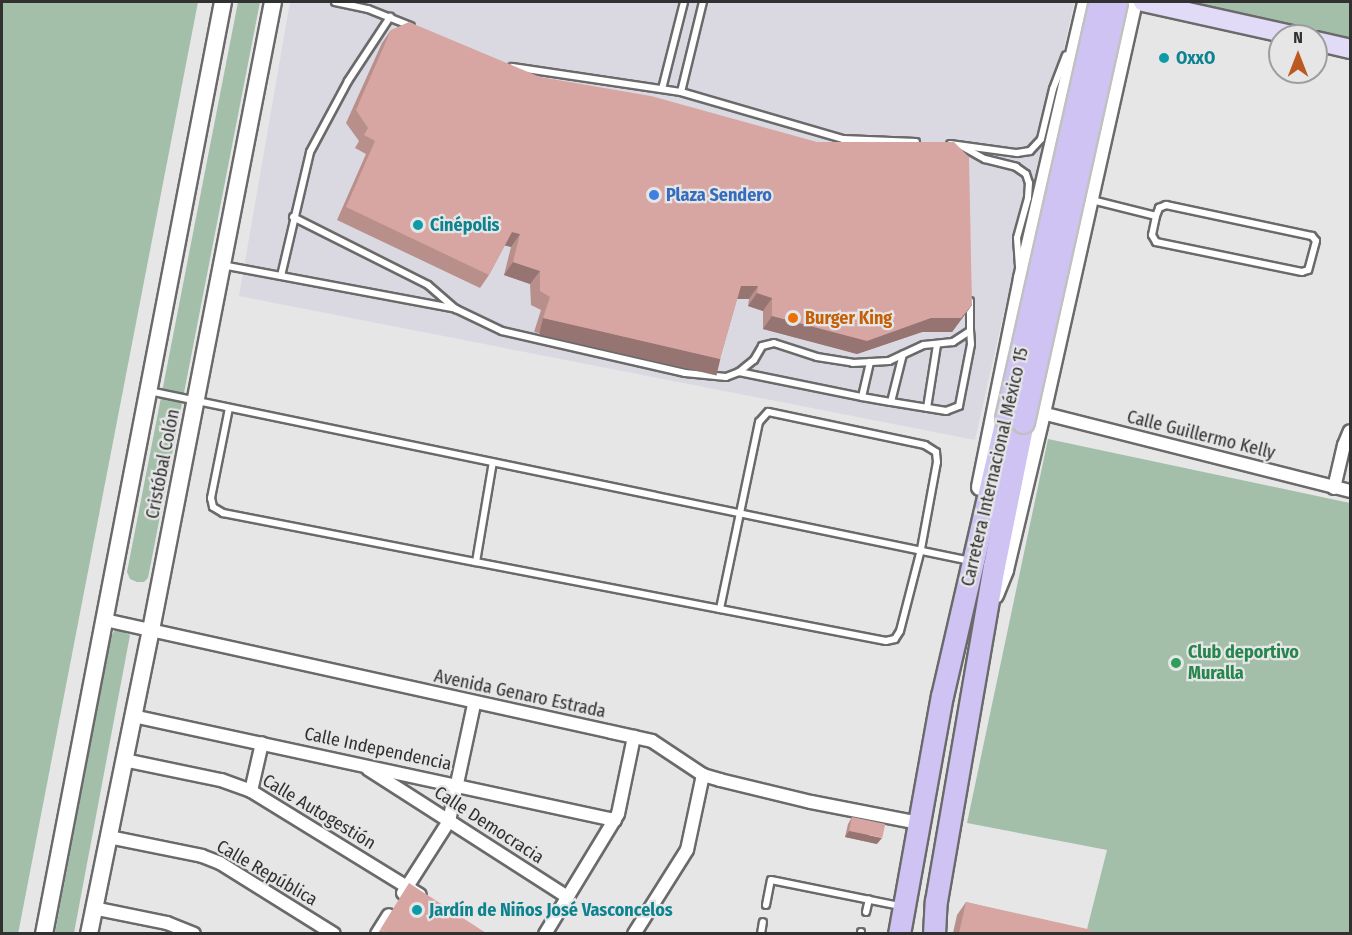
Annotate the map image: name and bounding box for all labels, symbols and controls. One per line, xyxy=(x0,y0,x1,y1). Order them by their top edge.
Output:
north arrow xyxy=(1268,24,1328,84)
text: N xyxy=(1293,28,1303,47)
place label: OxxO xyxy=(1176,47,1215,69)
marker: OxxO xyxy=(1157,51,1171,65)
place label: Plaza Sendero xyxy=(666,184,772,206)
marker: Plaza Sendero xyxy=(647,188,661,202)
place label: Cinépolis xyxy=(430,214,499,236)
marker: Cinépolis xyxy=(411,218,425,232)
place label: Burger King xyxy=(805,307,892,329)
marker: Burger King xyxy=(786,311,800,325)
street label: Carretera Internacional México 15 xyxy=(957,345,1033,589)
street label: Calle Guillermo Kelly xyxy=(1125,406,1277,464)
street label: Cristóbal Colón xyxy=(142,407,184,521)
place label: Club deportivo Muralla xyxy=(1188,642,1299,684)
marker: Club deportivo Muralla xyxy=(1169,656,1183,670)
street label: Avenida Genaro Estrada xyxy=(432,665,608,723)
street label: Calle Independencia xyxy=(302,723,454,775)
street label: Calle Autogestión xyxy=(258,770,380,854)
street label: Calle Democracia xyxy=(430,782,548,868)
street label: Calle República xyxy=(213,835,321,911)
place label: Jardín de Niños José Vasconcelos xyxy=(429,899,673,921)
marker: Jardín de Niños José Vasconcelos xyxy=(410,903,424,917)

